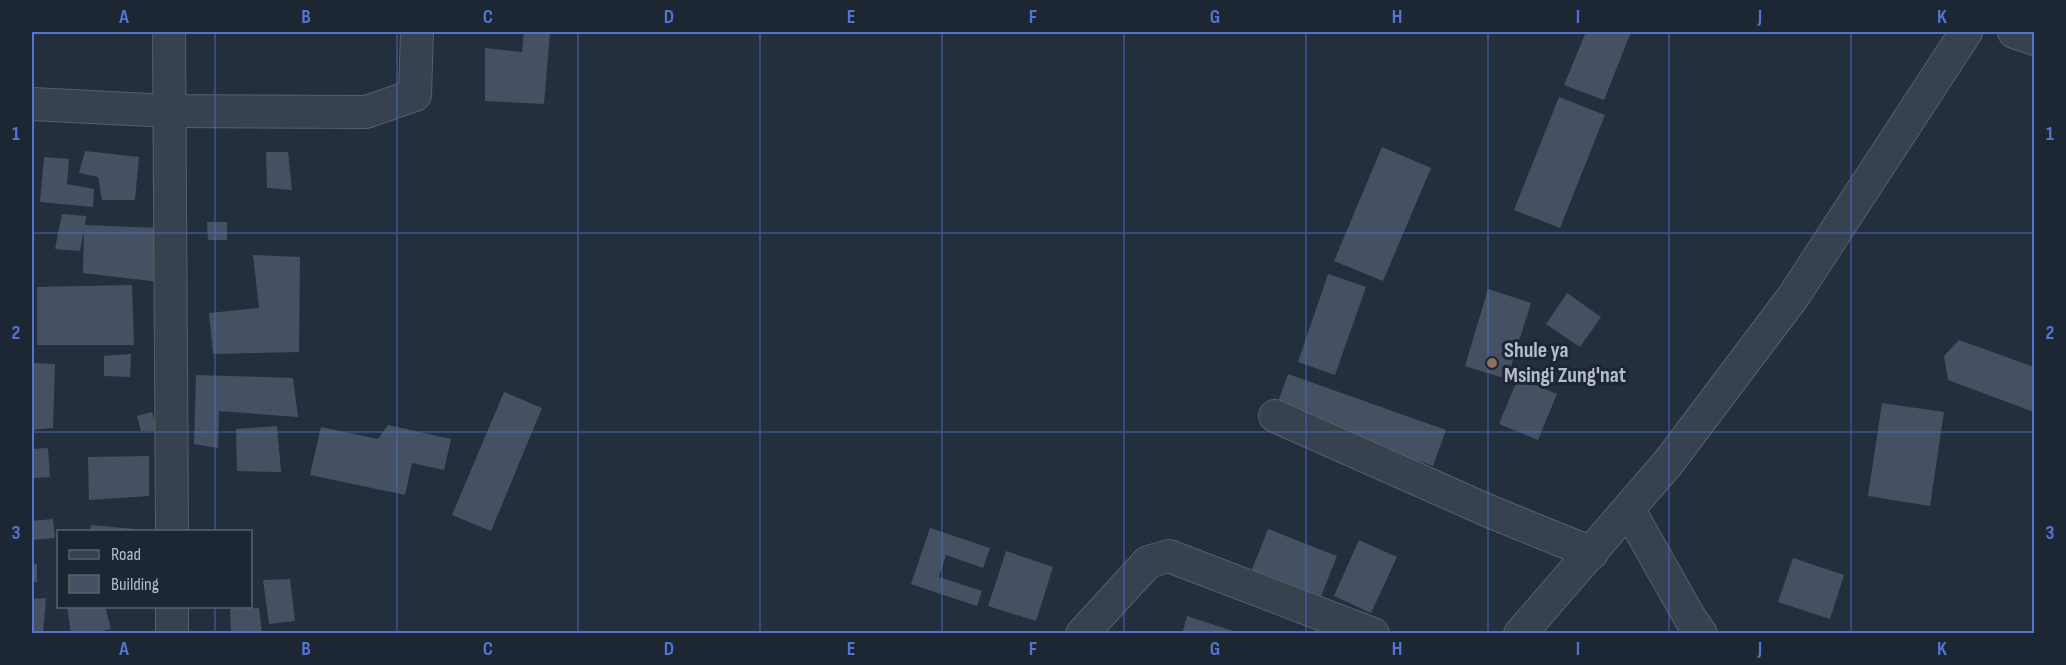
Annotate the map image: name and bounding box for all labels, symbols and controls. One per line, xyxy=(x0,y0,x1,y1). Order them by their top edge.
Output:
text: A xyxy=(118,5,129,29)
text: B xyxy=(301,5,311,29)
text: C xyxy=(483,5,493,29)
text: D xyxy=(664,5,674,29)
text: E xyxy=(847,5,855,29)
text: F xyxy=(1029,5,1037,29)
text: G xyxy=(1210,5,1220,29)
text: H xyxy=(1392,5,1402,29)
text: I xyxy=(1576,5,1580,29)
text: J xyxy=(1757,5,1762,29)
text: K xyxy=(1937,5,1947,29)
text: 1 xyxy=(12,122,20,146)
text: 1 xyxy=(2046,122,2054,146)
text: 2 xyxy=(12,321,20,345)
text: 2 xyxy=(2046,321,2054,345)
place label: Shule ya Msingi Zung'nat xyxy=(1504,337,1626,389)
marker: Shule ya Msingi Zung'nat xyxy=(1485,356,1499,370)
text: 3 xyxy=(12,521,21,545)
text: 3 xyxy=(2046,521,2055,545)
legend xyxy=(57,530,252,608)
text: Road xyxy=(111,544,141,565)
text: Building xyxy=(111,574,159,595)
text: A xyxy=(118,637,129,661)
text: B xyxy=(301,637,311,661)
text: C xyxy=(483,637,493,661)
text: D xyxy=(664,637,674,661)
text: E xyxy=(847,637,855,661)
text: F xyxy=(1029,637,1037,661)
text: G xyxy=(1210,637,1220,661)
text: H xyxy=(1392,637,1402,661)
text: I xyxy=(1576,637,1580,661)
text: J xyxy=(1757,637,1762,661)
text: K xyxy=(1937,637,1947,661)

